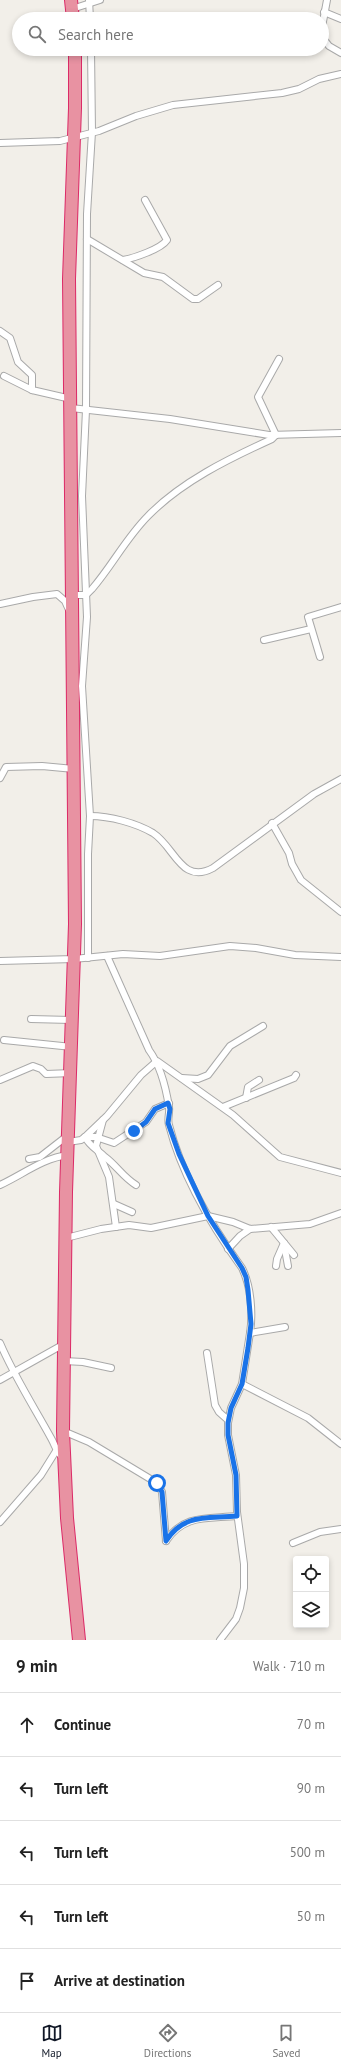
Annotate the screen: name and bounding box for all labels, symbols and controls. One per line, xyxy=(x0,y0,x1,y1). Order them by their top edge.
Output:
search box xyxy=(12,12,329,56)
icon: search xyxy=(26,23,48,45)
text: Search here xyxy=(58,25,134,44)
route end xyxy=(125,1122,143,1140)
route start xyxy=(148,1474,166,1492)
map controls xyxy=(293,1556,329,1628)
button: locate xyxy=(293,1556,329,1592)
button: layers xyxy=(293,1592,329,1628)
text: 9 min xyxy=(16,1655,57,1677)
text: Walk · 710 m xyxy=(253,1658,325,1675)
icon: ahead xyxy=(16,1714,38,1736)
text: Continue xyxy=(54,1715,111,1734)
text: 70 m xyxy=(297,1716,325,1733)
icon: left xyxy=(16,1778,38,1800)
text: Turn left xyxy=(54,1779,108,1798)
text: 90 m xyxy=(297,1780,325,1797)
icon: left xyxy=(16,1842,38,1864)
text: Turn left xyxy=(54,1843,108,1862)
text: 500 m xyxy=(290,1844,325,1861)
icon: left xyxy=(16,1906,38,1928)
text: Turn left xyxy=(54,1907,108,1926)
text: 50 m xyxy=(297,1908,325,1925)
icon: arrive xyxy=(16,1970,38,1992)
text: Arrive at destination xyxy=(54,1971,185,1990)
tab: Map xyxy=(41,2022,63,2060)
tab: Directions xyxy=(144,2022,191,2060)
tab: Saved xyxy=(272,2022,300,2060)

